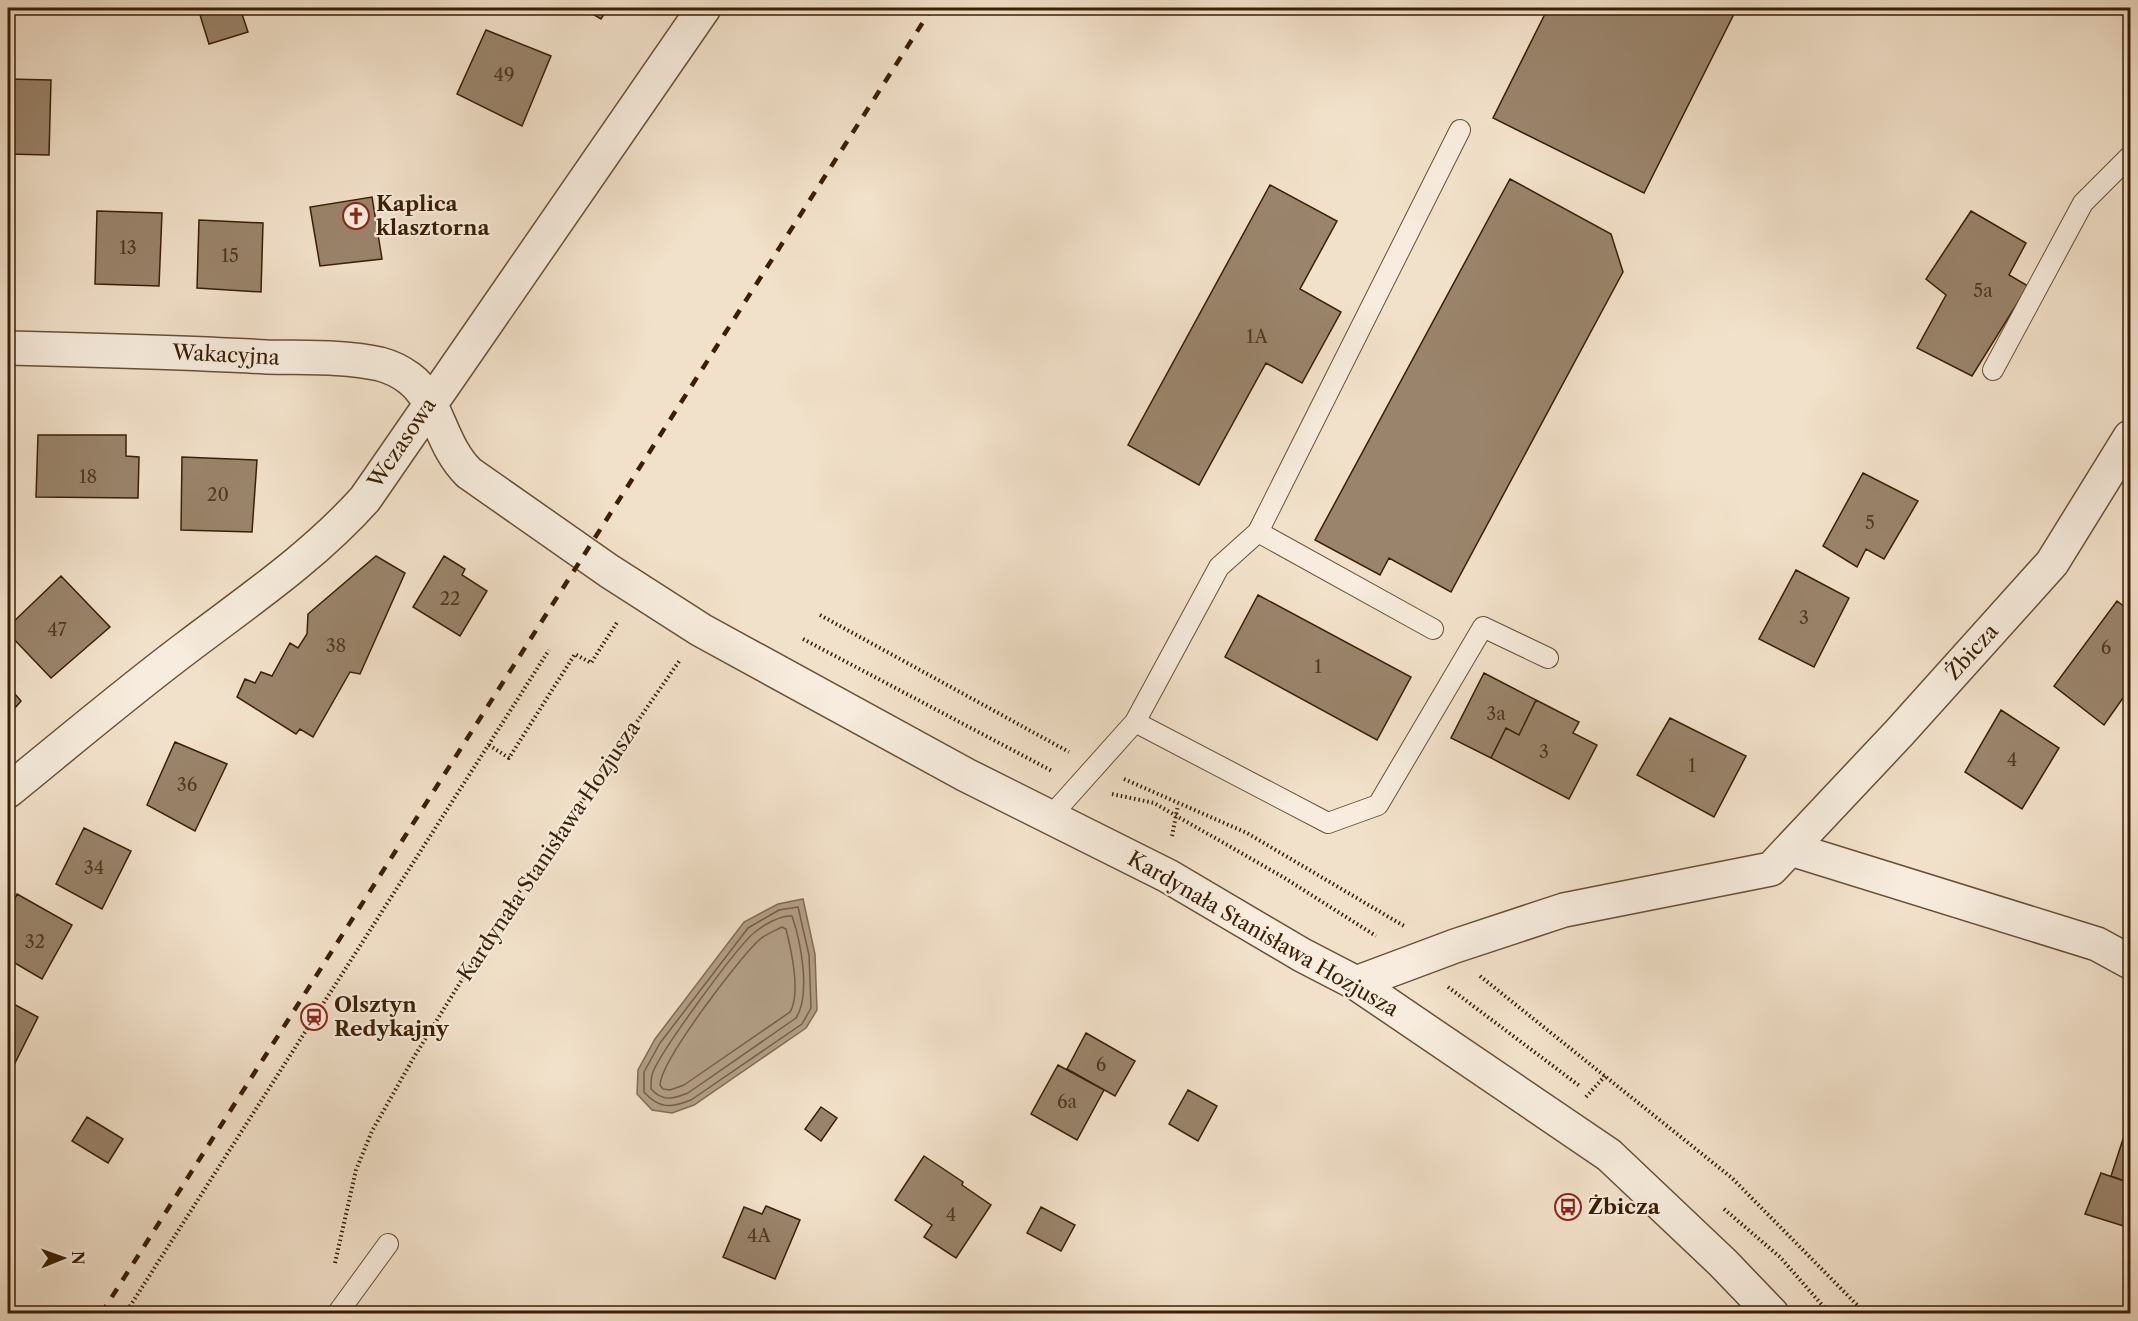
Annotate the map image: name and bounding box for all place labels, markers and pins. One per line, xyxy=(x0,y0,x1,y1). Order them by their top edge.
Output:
place label: Kaplica klasztorna xyxy=(376,191,490,240)
church icon: Kaplica klasztorna xyxy=(341,201,371,231)
place label: Olsztyn Redykajny xyxy=(334,992,450,1041)
station icon: Olsztyn Redykajny xyxy=(299,1002,329,1032)
bus stop icon: Żbicza xyxy=(1553,1192,1583,1222)
place label: Żbicza xyxy=(1588,1194,1661,1219)

